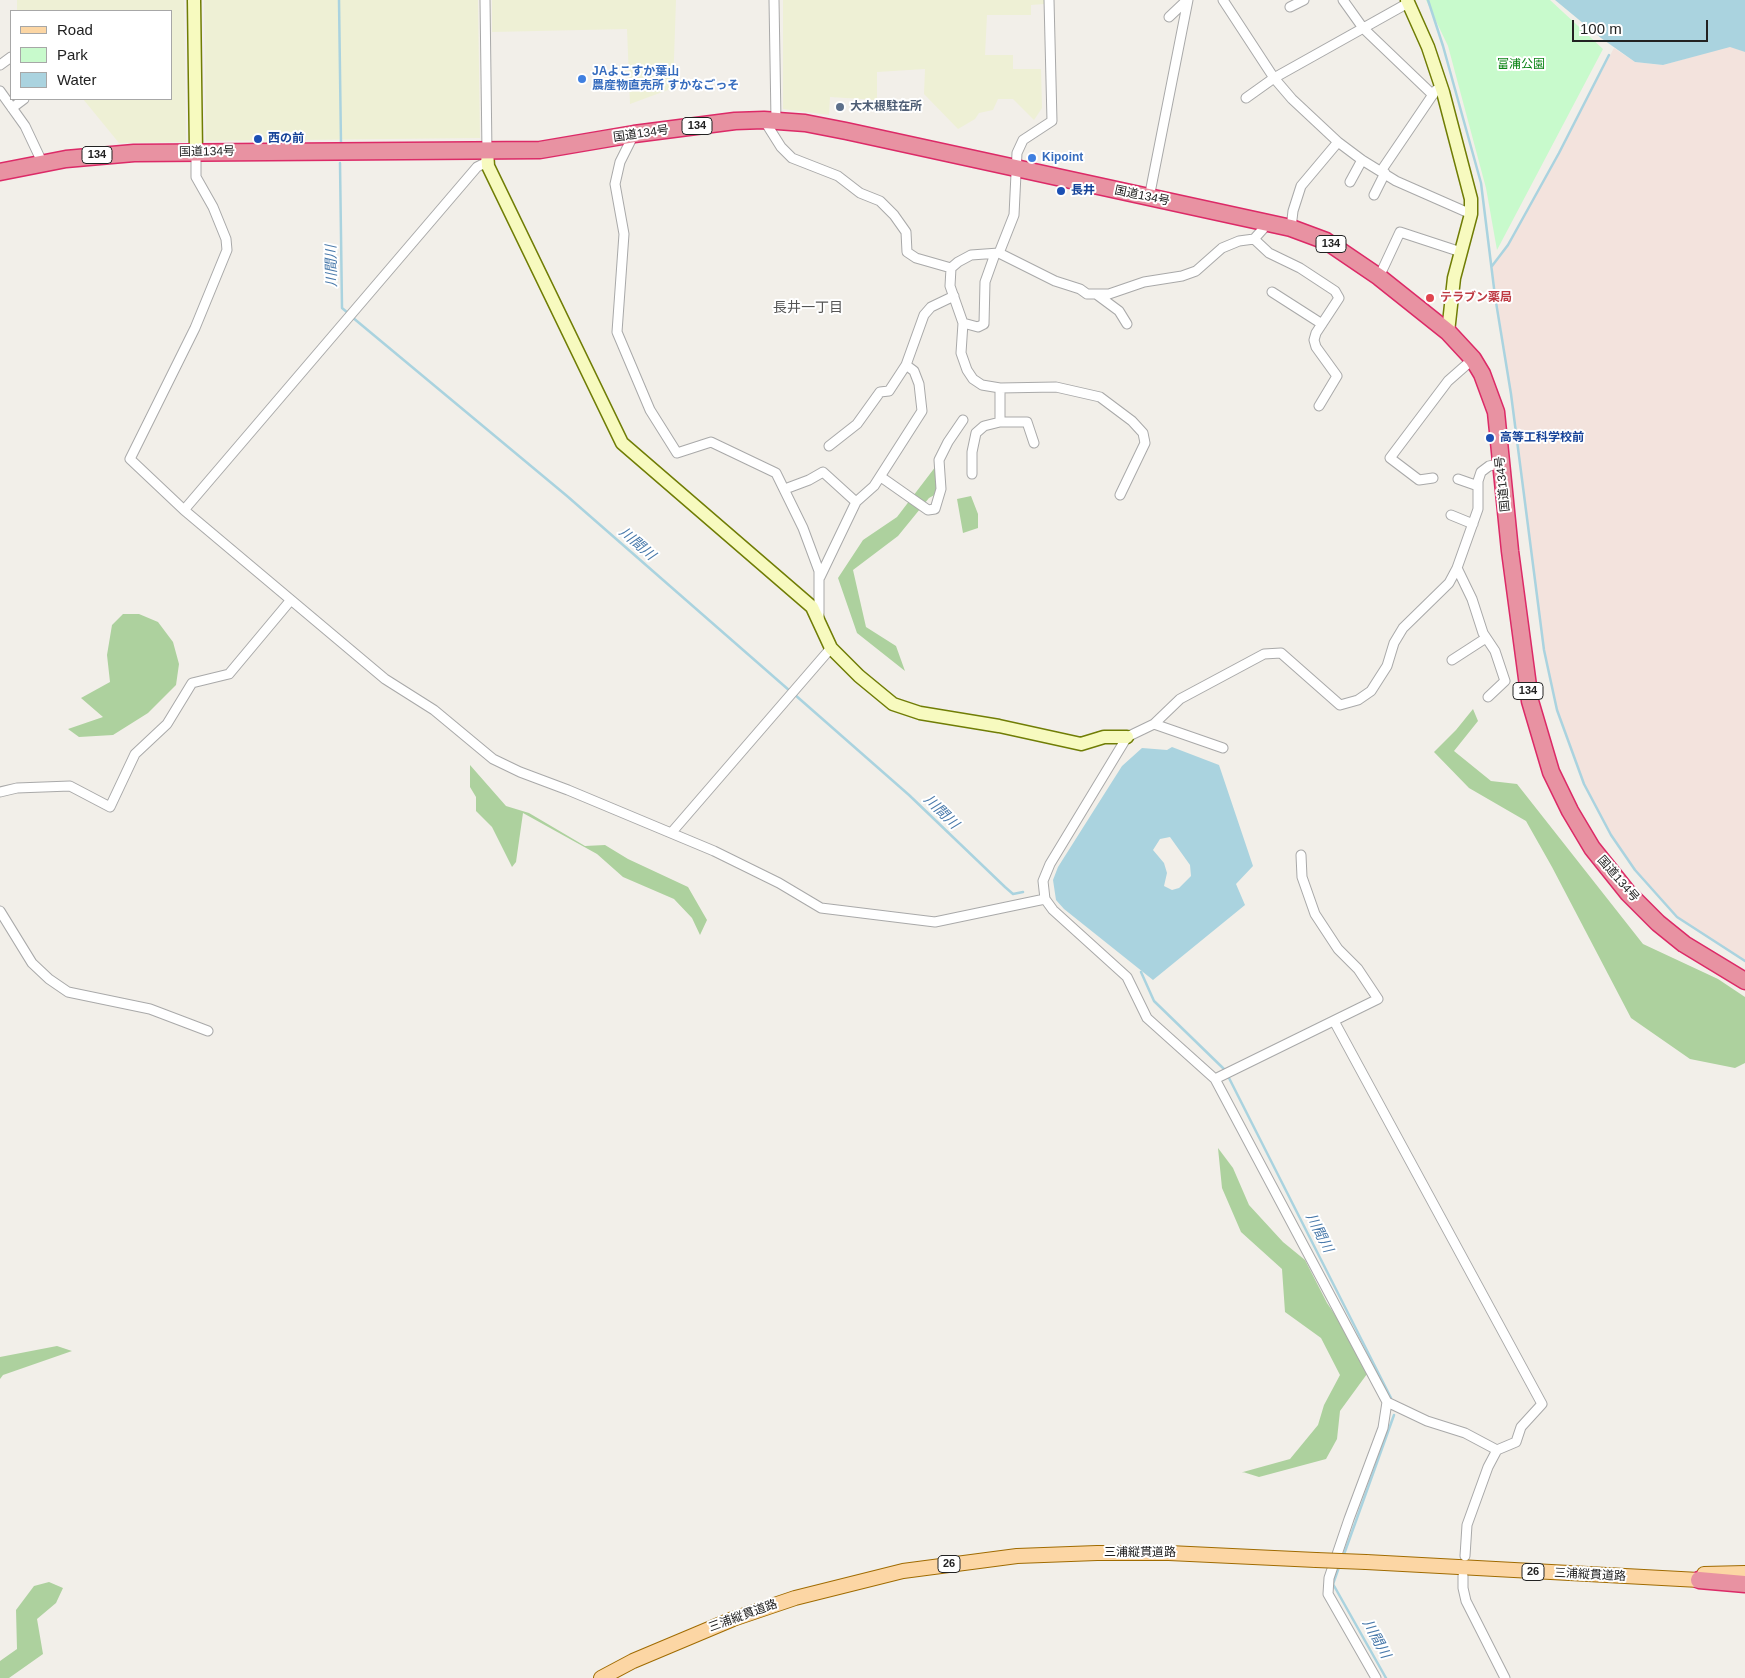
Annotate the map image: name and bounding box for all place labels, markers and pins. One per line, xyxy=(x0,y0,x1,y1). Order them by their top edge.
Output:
place label: JAよこすか葉山 農産物直売所 すかなごっそ xyxy=(592,65,739,93)
marker: JAよこすか葉山 農産物直売所 すかなごっそ xyxy=(576,73,588,85)
place label: 大木根駐在所 xyxy=(850,100,922,114)
marker: 大木根駐在所 xyxy=(834,101,846,113)
place label: 西の前 xyxy=(268,132,304,146)
marker: 西の前 xyxy=(252,133,264,145)
place label: Kipoint xyxy=(1042,151,1083,165)
marker: Kipoint xyxy=(1026,152,1038,164)
place label: 長井 xyxy=(1071,184,1095,198)
marker: 長井 xyxy=(1055,185,1067,197)
place label: テラブン薬局 xyxy=(1440,291,1512,305)
marker: テラブン薬局 xyxy=(1424,292,1436,304)
place label: 高等工科学校前 xyxy=(1500,431,1584,445)
marker: 高等工科学校前 xyxy=(1484,432,1496,444)

